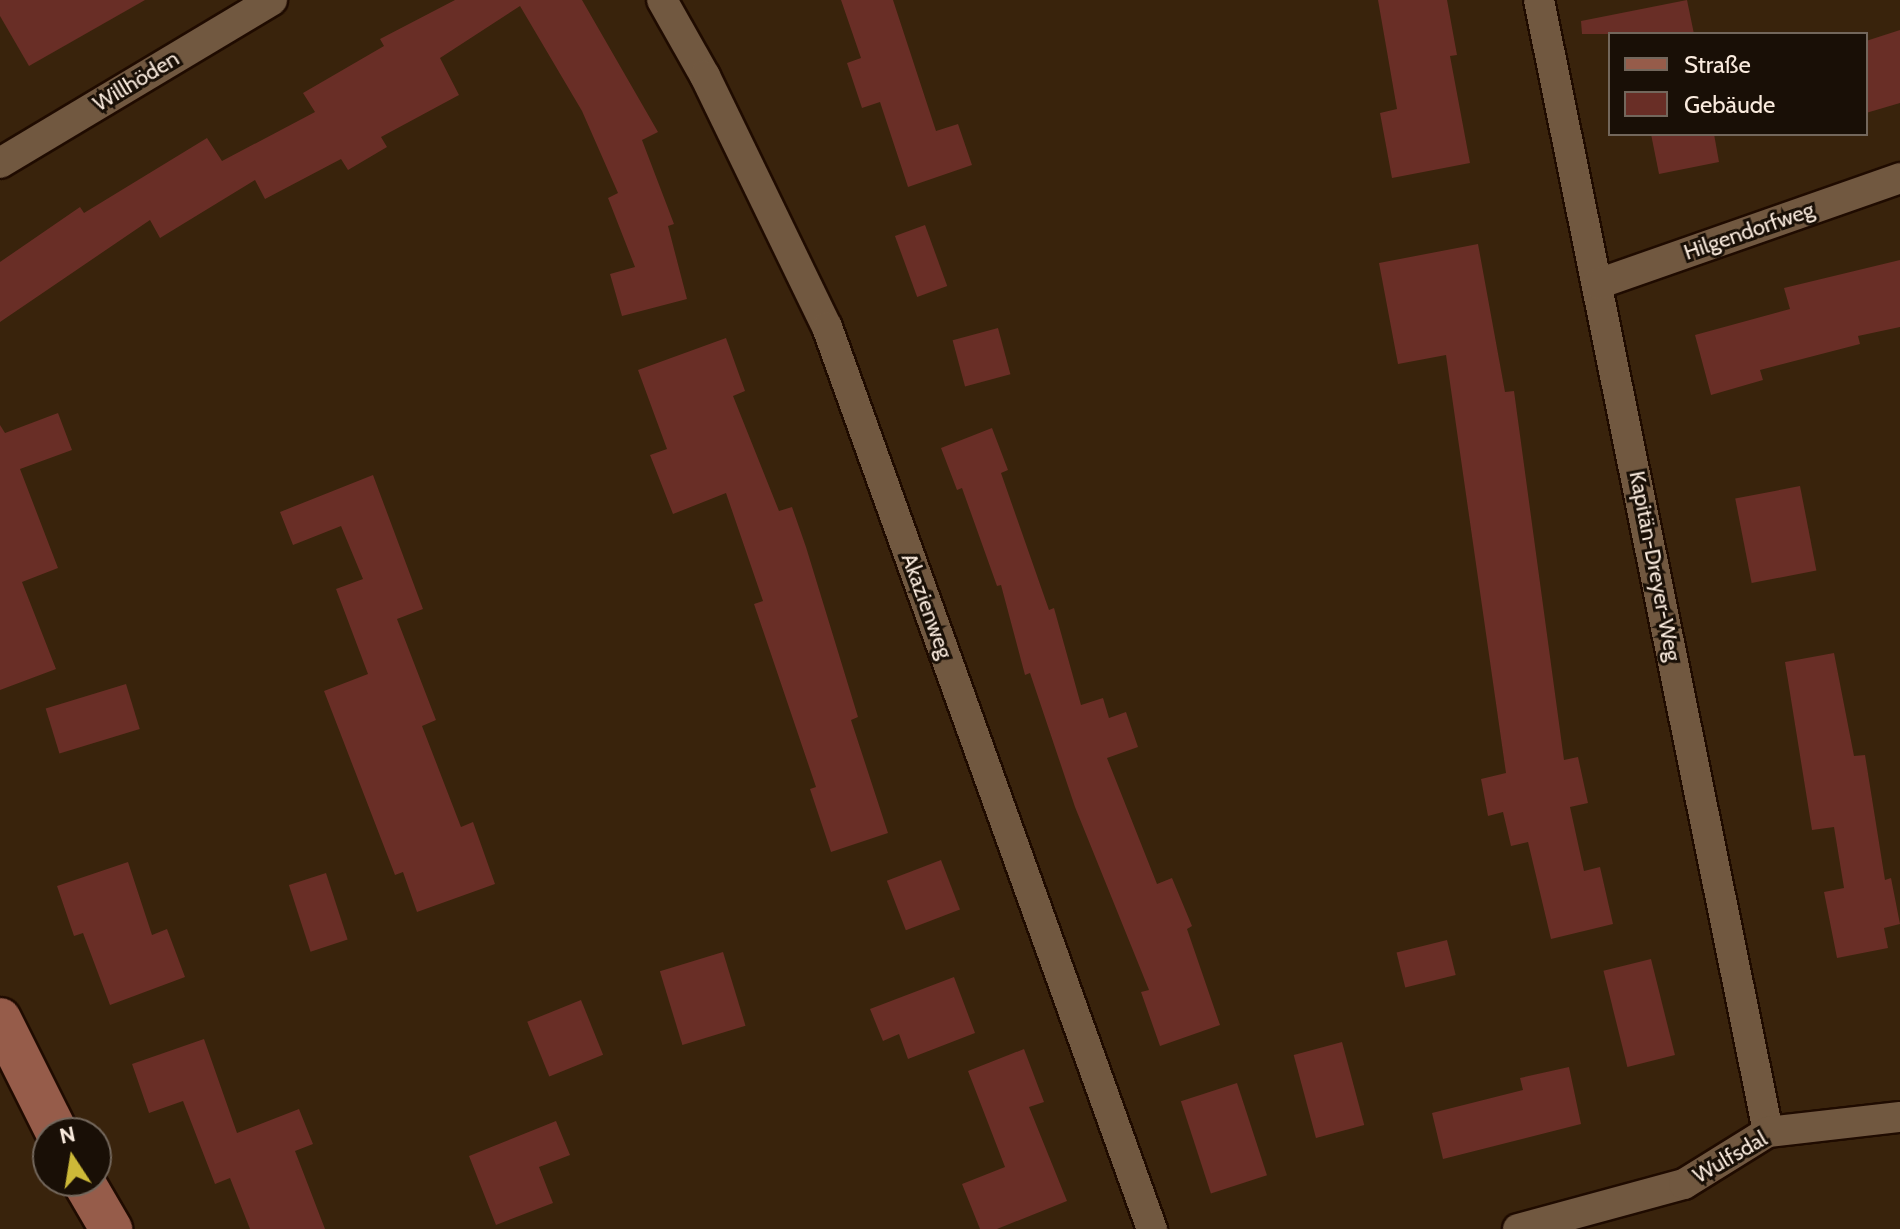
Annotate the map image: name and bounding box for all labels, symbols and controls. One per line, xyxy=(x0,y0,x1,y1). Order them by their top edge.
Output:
legend xyxy=(1608,32,1868,136)
street label: Willhöden xyxy=(88,45,184,117)
text: Straße xyxy=(1684,50,1751,79)
text: Gebäude xyxy=(1684,90,1775,119)
street label: Hilgendorfweg xyxy=(1680,196,1818,266)
street label: Kapitän-Dreyer-Weg xyxy=(1624,469,1686,663)
street label: Akazienweg xyxy=(896,550,958,662)
north arrow xyxy=(32,1117,112,1197)
text: N xyxy=(57,1120,78,1150)
street label: Wulfsdal xyxy=(1688,1125,1772,1189)

